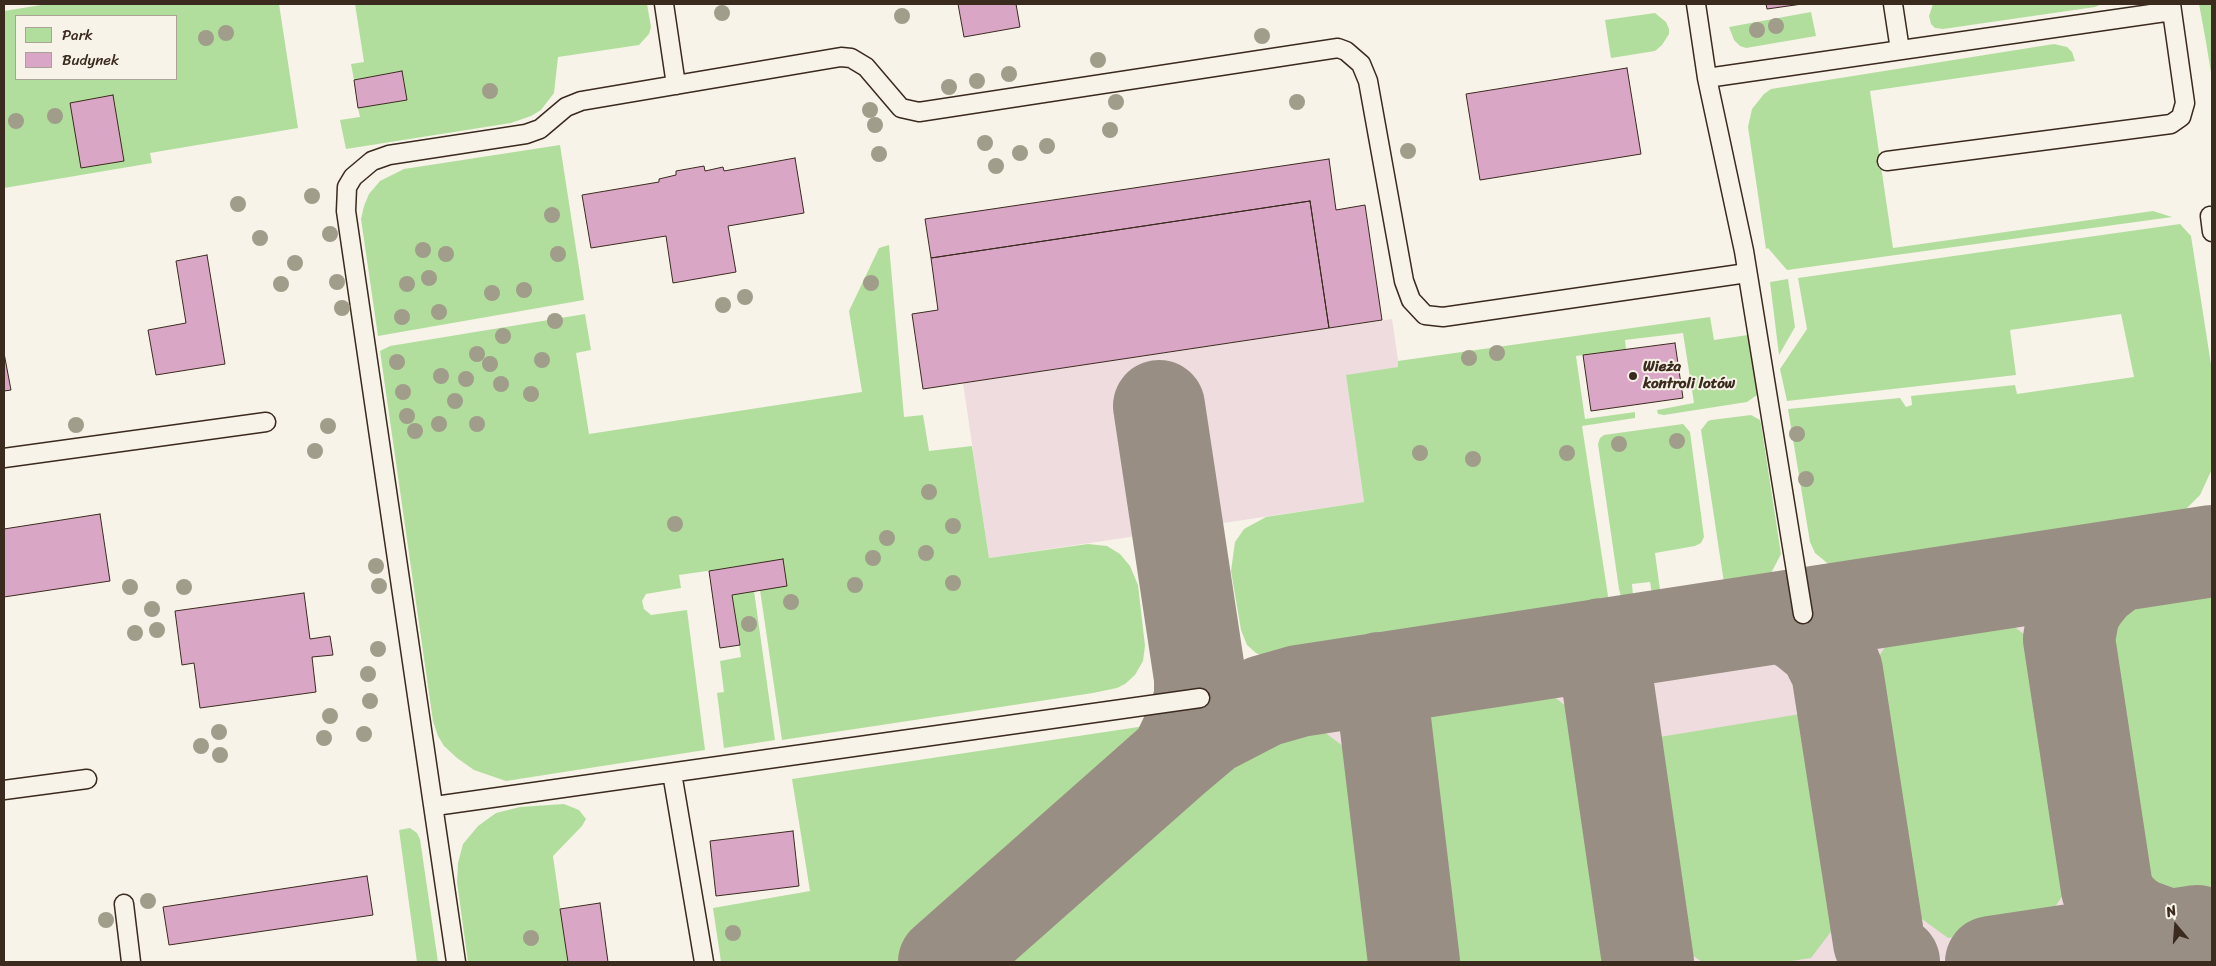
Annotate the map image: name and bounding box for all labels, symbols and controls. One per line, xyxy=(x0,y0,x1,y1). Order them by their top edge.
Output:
legend xyxy=(15,15,178,80)
text: Park xyxy=(62,22,93,48)
text: Budynek xyxy=(62,47,119,73)
place label: Wieża kontroli lotów xyxy=(1643,358,1735,393)
marker: Wieża kontroli lotów xyxy=(1627,370,1639,382)
text: N xyxy=(2163,898,2180,925)
north arrow xyxy=(2151,901,2201,951)

